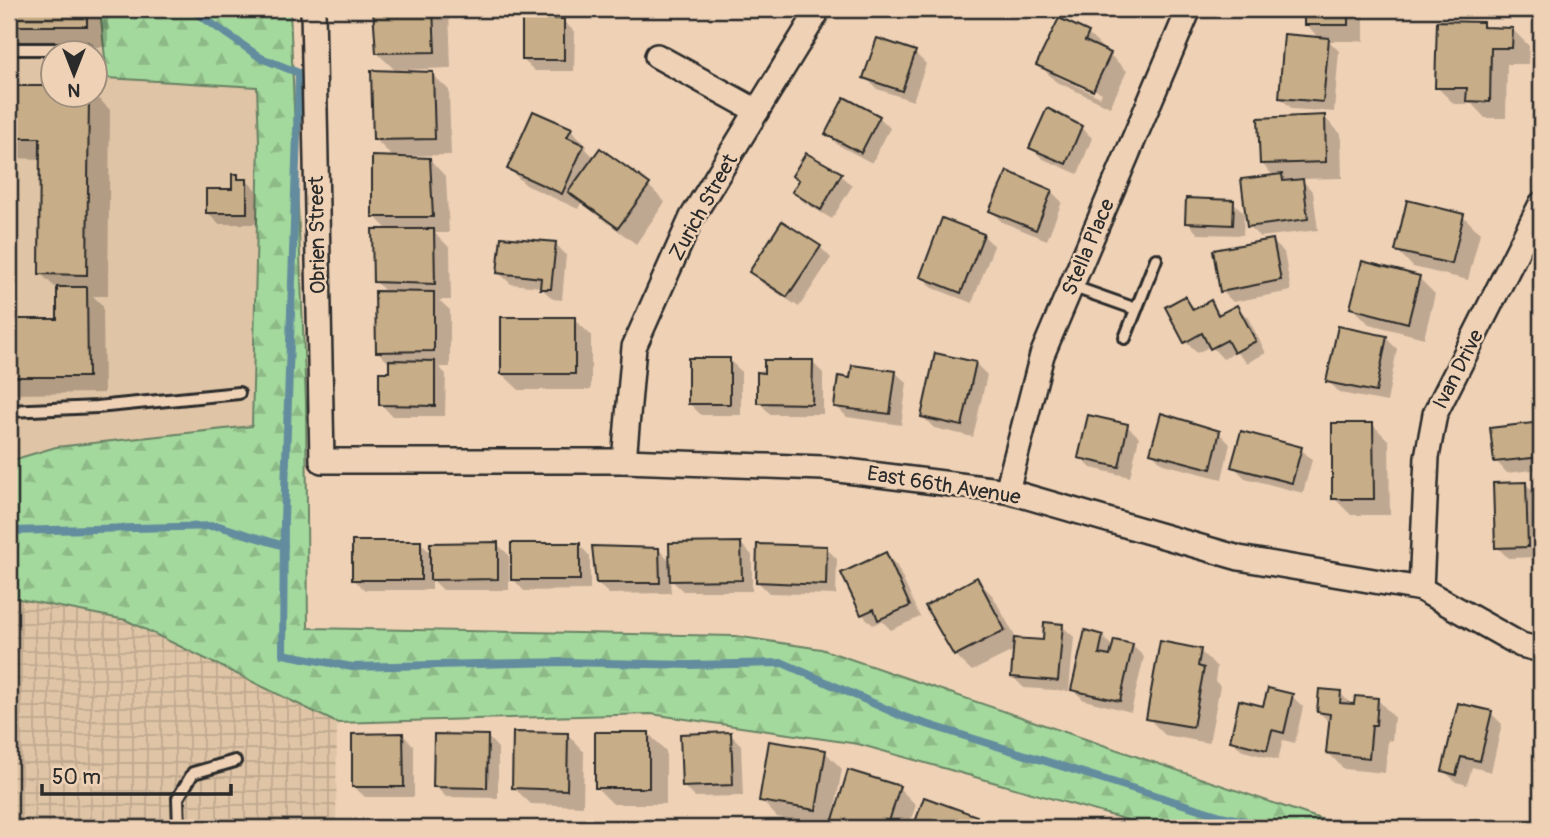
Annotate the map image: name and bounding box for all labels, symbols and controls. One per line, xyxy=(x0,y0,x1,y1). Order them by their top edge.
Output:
north arrow xyxy=(38,38,108,108)
text: N xyxy=(67,78,80,102)
street label: Zurich Street xyxy=(663,149,744,265)
street label: Obrien Street xyxy=(303,175,332,294)
street label: Stella Place xyxy=(1056,194,1121,300)
street label: Ivan Drive xyxy=(1427,324,1490,414)
street label: East 66th Avenue xyxy=(865,460,1023,511)
scale bar xyxy=(42,753,231,797)
text: 50 m xyxy=(52,764,101,791)

